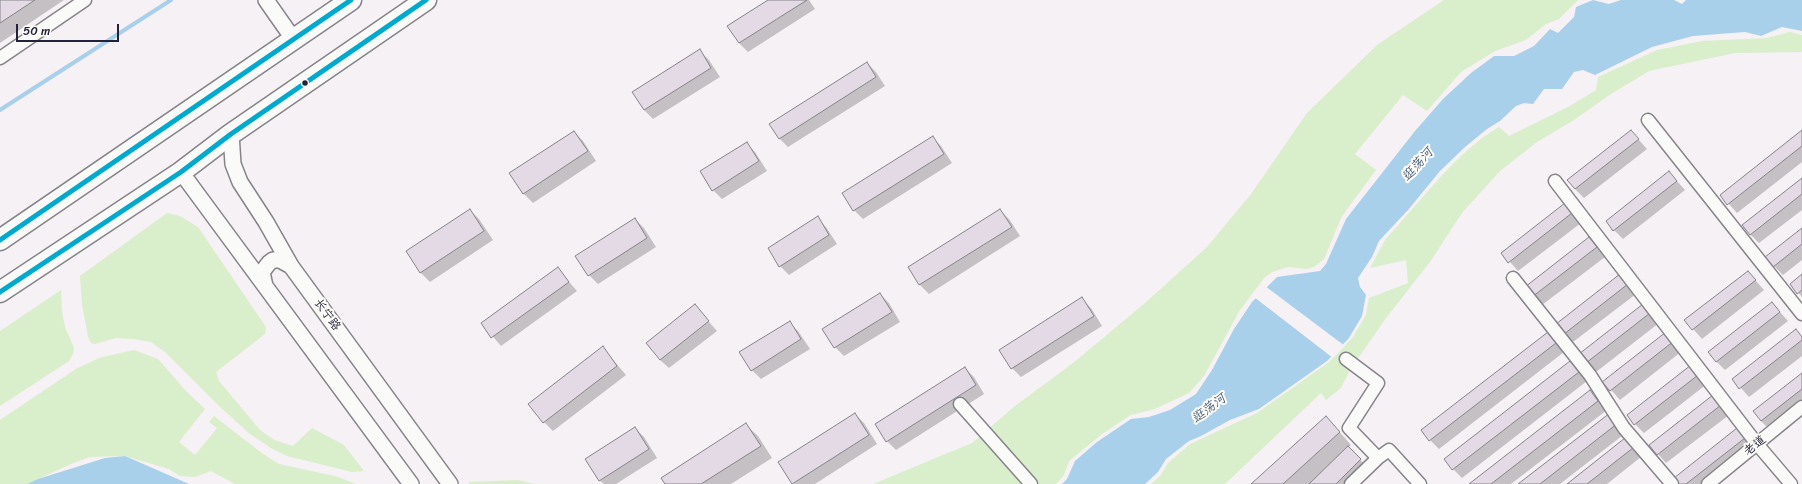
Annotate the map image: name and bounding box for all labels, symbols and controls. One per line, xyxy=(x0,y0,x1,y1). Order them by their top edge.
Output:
scale bar xyxy=(18,16,121,42)
text: 50 m xyxy=(23,20,50,42)
unlabelled marker xyxy=(300,78,310,88)
water label: 逛荡河 xyxy=(1399,145,1437,185)
street label: 长宁路 xyxy=(311,296,343,334)
water label: 逛荡河 xyxy=(1189,391,1229,427)
street label: 老道 xyxy=(1741,433,1769,459)

